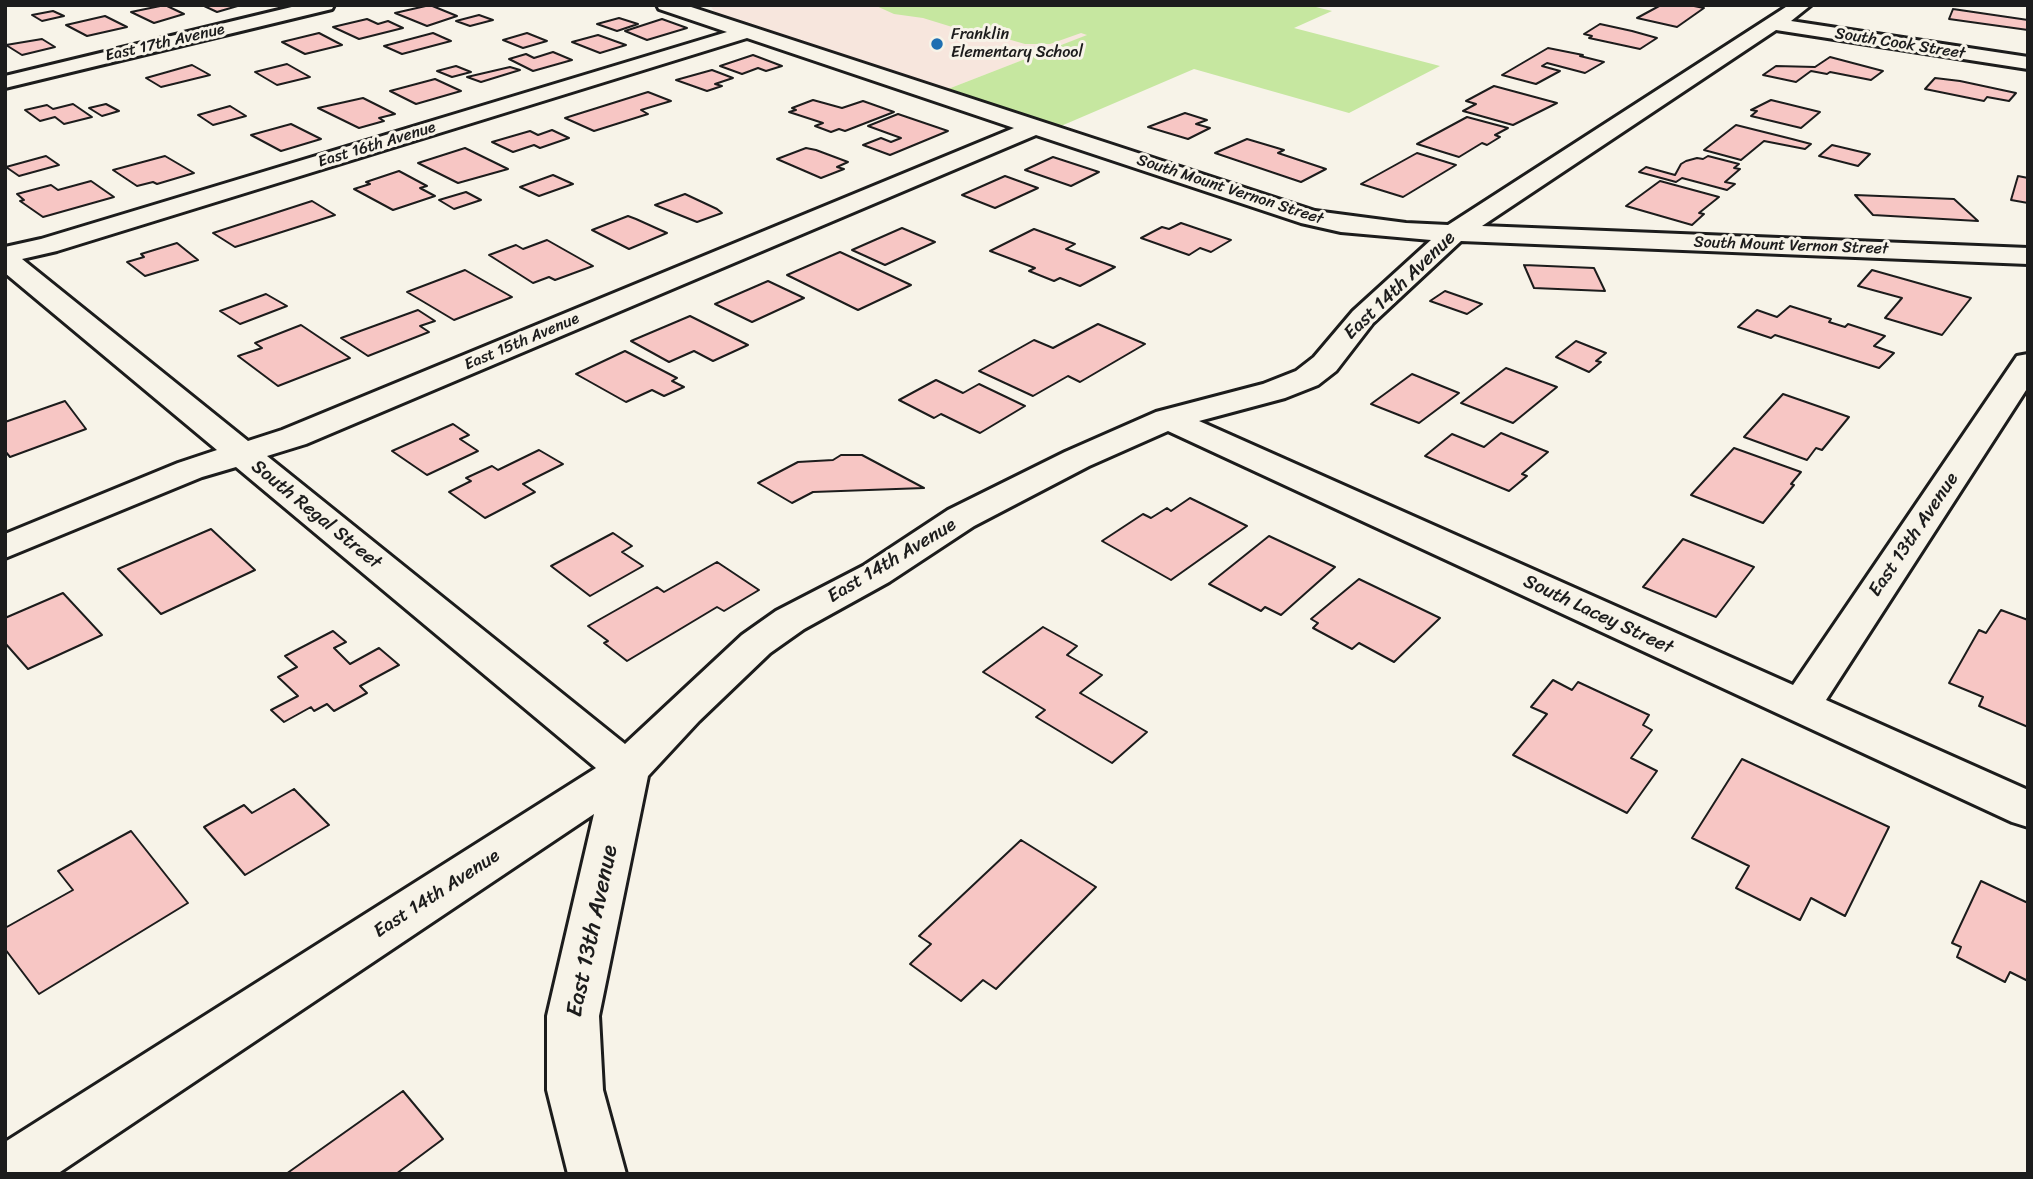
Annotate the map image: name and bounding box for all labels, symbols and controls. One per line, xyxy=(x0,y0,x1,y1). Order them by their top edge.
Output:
street label: East 17th Avenue xyxy=(103,20,227,66)
street label: South Cook Street xyxy=(1833,24,1967,64)
place label: Franklin Elementary School xyxy=(951,25,1083,63)
marker: Franklin Elementary School xyxy=(929,36,945,52)
street label: East 16th Avenue xyxy=(316,118,438,172)
street label: South Mount Vernon Street xyxy=(1134,151,1326,229)
street label: East 14th Avenue xyxy=(1340,227,1460,345)
street label: South Mount Vernon Street xyxy=(1693,233,1889,259)
street label: East 15th Avenue xyxy=(462,309,582,375)
street label: South Regal Street xyxy=(246,455,386,575)
street label: East 13th Avenue xyxy=(1864,469,1964,601)
street label: East 14th Avenue xyxy=(824,514,960,608)
street label: South Lacey Street xyxy=(1520,570,1676,660)
street label: East 13th Avenue xyxy=(561,843,625,1019)
street label: East 14th Avenue xyxy=(370,845,504,943)

